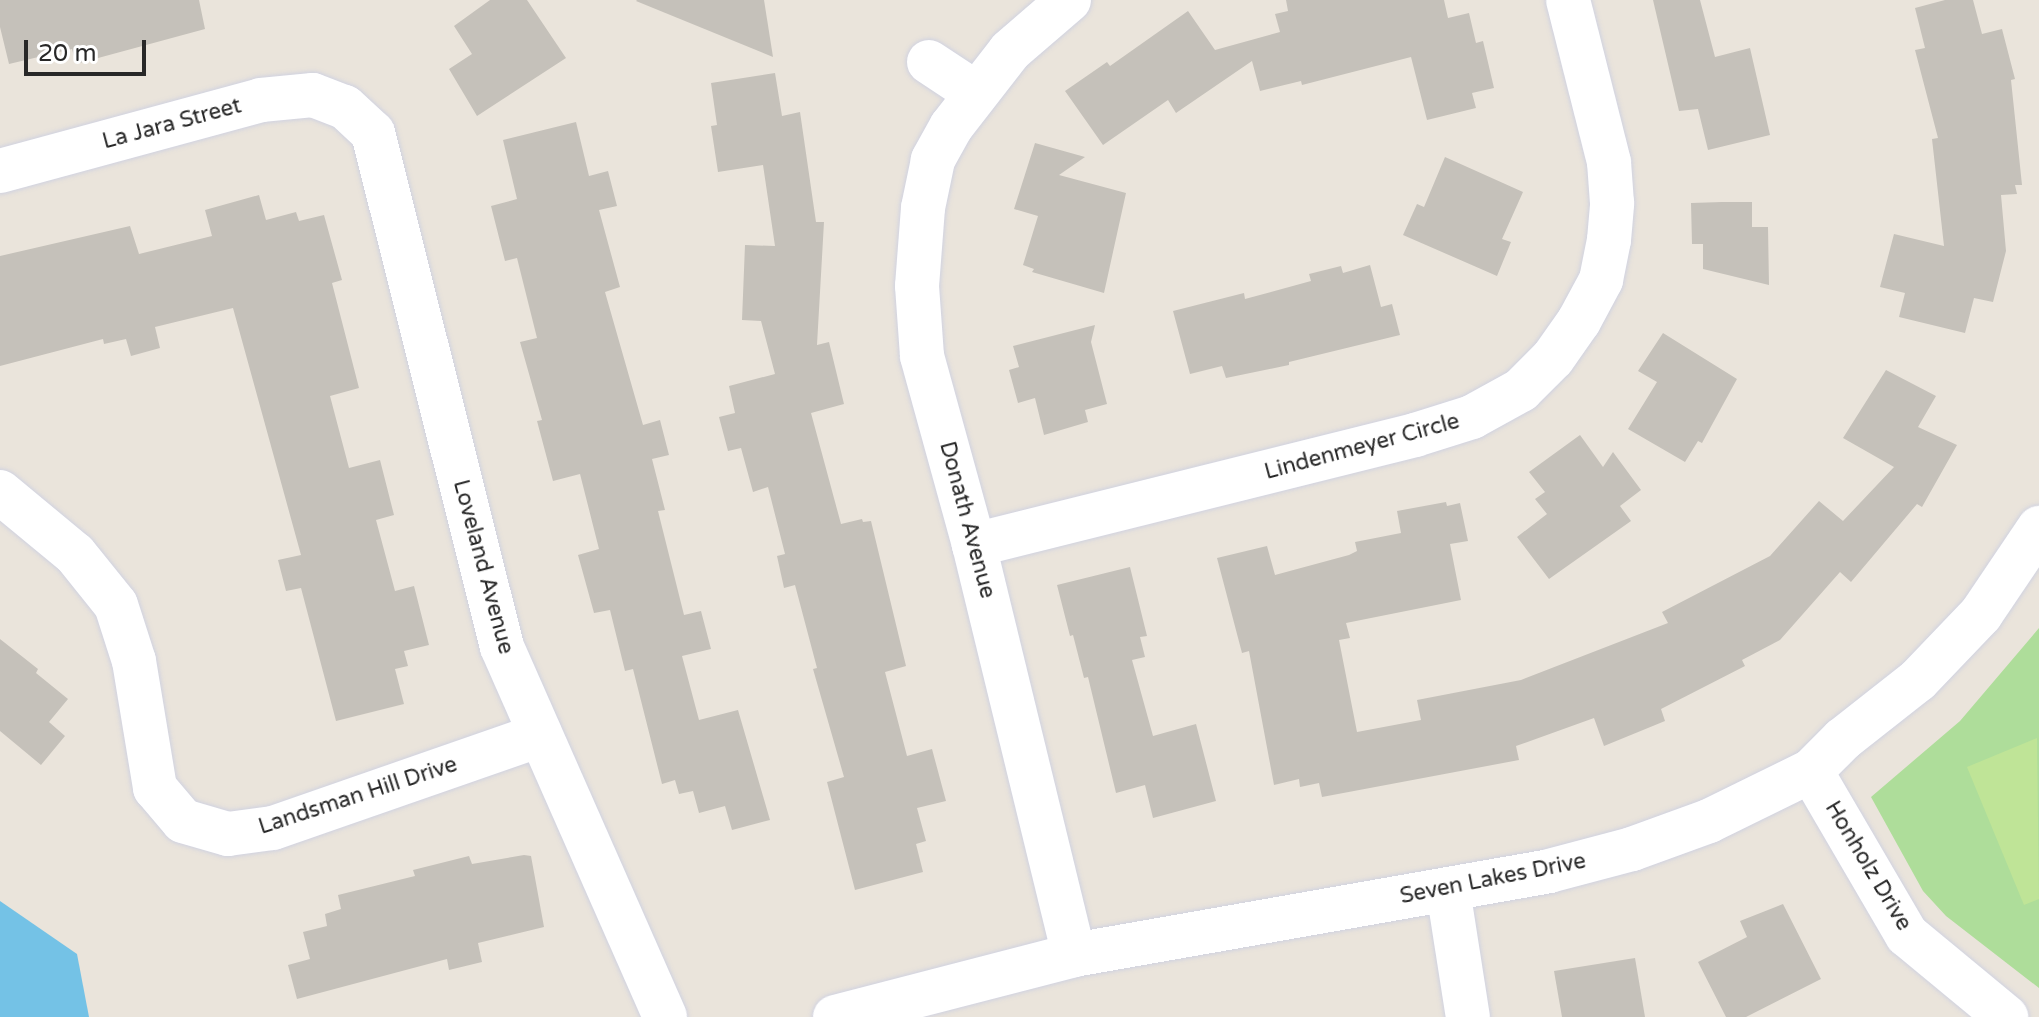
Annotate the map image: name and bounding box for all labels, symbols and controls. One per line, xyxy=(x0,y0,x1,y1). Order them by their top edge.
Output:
scale bar xyxy=(28,24,150,74)
text: 20 m xyxy=(38,39,96,68)
street label: La Jara Street xyxy=(100,93,244,155)
street label: Lindenmeyer Circle xyxy=(1262,408,1462,486)
street label: Donath Avenue xyxy=(933,439,1001,601)
street label: Loveland Avenue xyxy=(447,477,519,657)
street label: Landsman Hill Drive xyxy=(255,751,461,841)
street label: Honholz Drive xyxy=(1819,797,1917,935)
street label: Seven Lakes Drive xyxy=(1398,848,1588,910)

